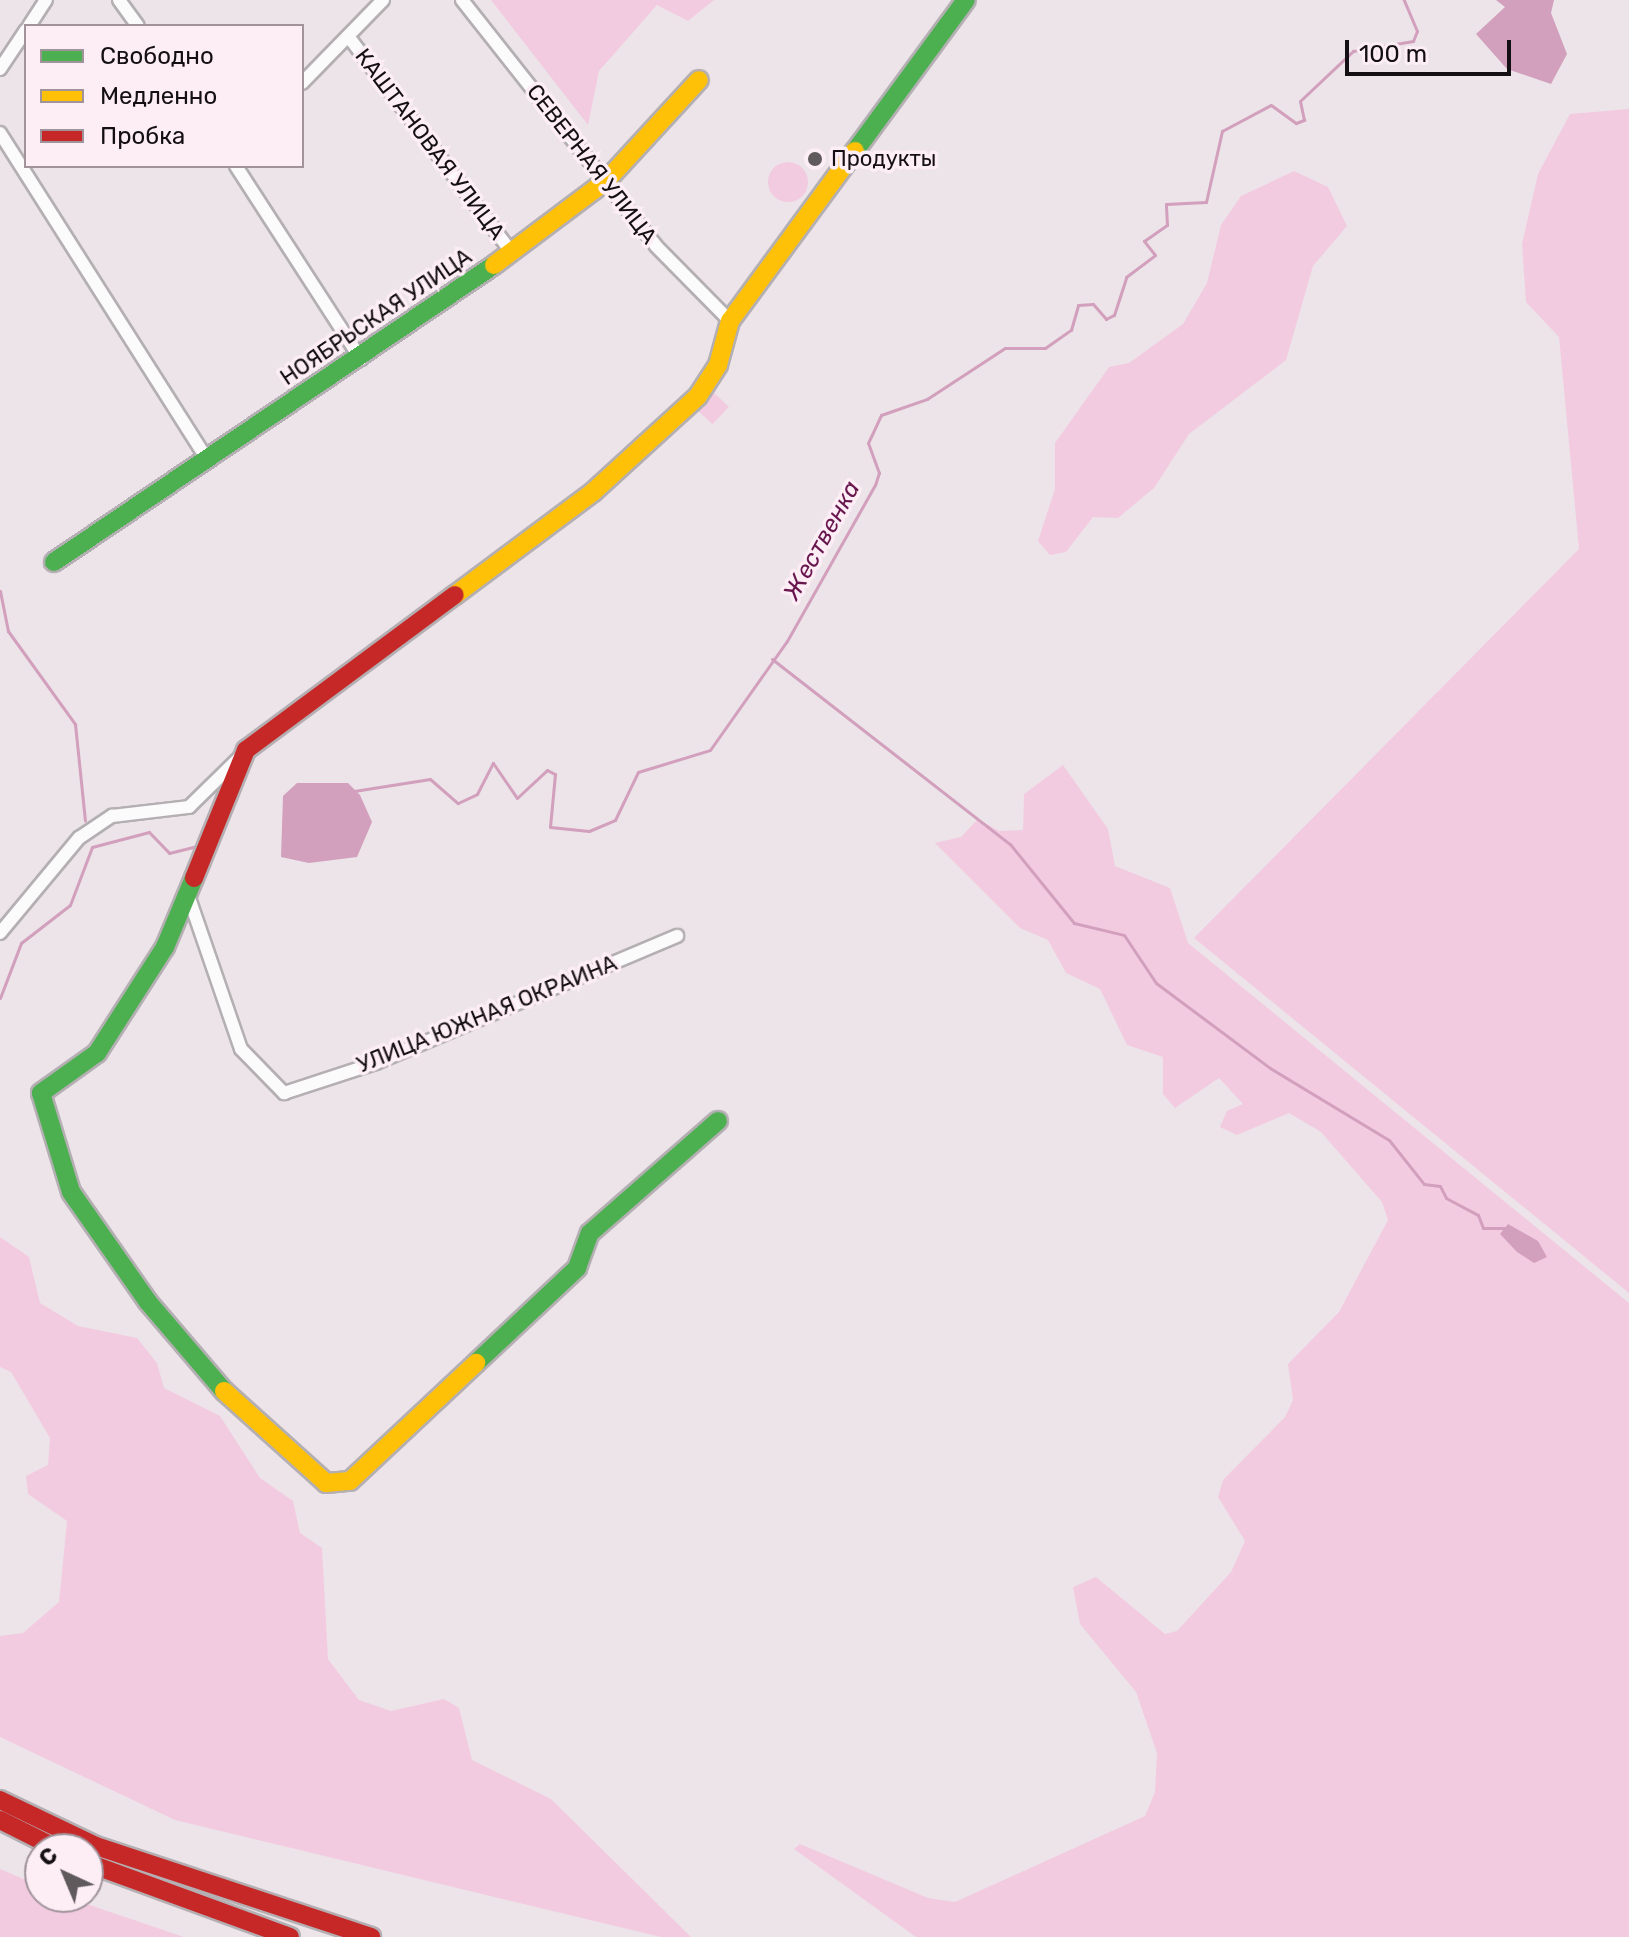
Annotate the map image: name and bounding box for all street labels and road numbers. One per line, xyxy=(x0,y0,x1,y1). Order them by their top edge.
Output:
street label: КАШТАНОВАЯ УЛИЦА xyxy=(350,43,510,245)
street label: СЕВЕРНАЯ УЛИЦА xyxy=(521,79,663,249)
street label: НОЯБРЬСКАЯ УЛИЦА xyxy=(275,243,477,391)
street label: УЛИЦА ЮЖНАЯ ОКРАИНА xyxy=(353,950,621,1078)

